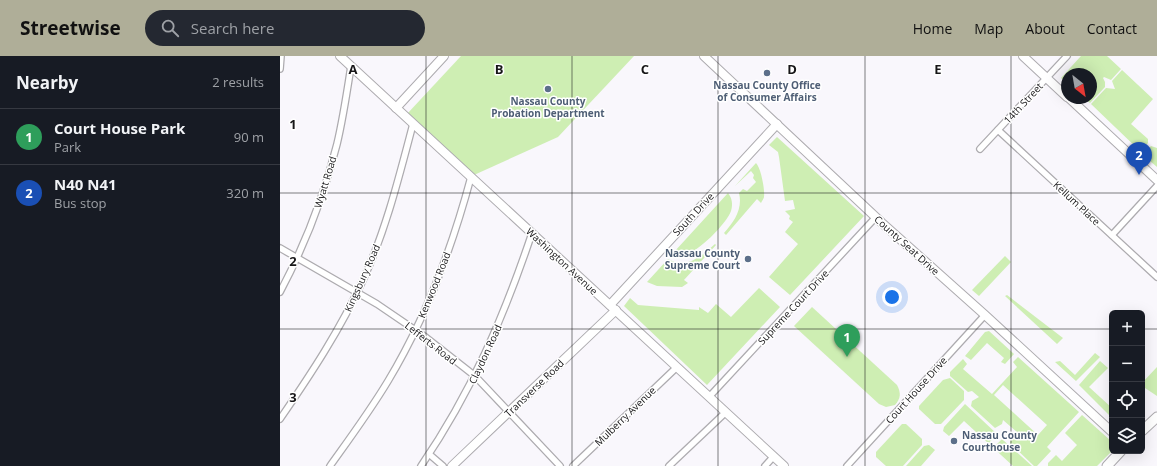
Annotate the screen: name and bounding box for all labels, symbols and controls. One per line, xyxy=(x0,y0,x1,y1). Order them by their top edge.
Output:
search box xyxy=(145,10,425,46)
text: Streetwise xyxy=(20,15,121,41)
icon: search xyxy=(159,17,181,39)
text: Search here xyxy=(191,18,274,38)
text: Home xyxy=(913,19,952,38)
text: Map xyxy=(974,19,1003,38)
text: About xyxy=(1025,19,1065,38)
text: Contact xyxy=(1087,19,1137,38)
text: A xyxy=(349,60,358,78)
text: B xyxy=(495,60,504,78)
text: C xyxy=(641,60,649,78)
text: D xyxy=(787,60,797,78)
text: E xyxy=(934,60,942,78)
marker: Nassau County Office of Consumer Affairs xyxy=(762,68,772,78)
north arrow xyxy=(1061,68,1097,104)
text: Nearby xyxy=(16,71,78,94)
text: 2 results xyxy=(212,73,264,91)
place label: Nassau County Office of Consumer Affairs xyxy=(713,78,821,104)
street label: 14th Street xyxy=(1000,79,1046,127)
marker: Nassau County Probation Department xyxy=(543,84,553,94)
place label: Nassau County Probation Department xyxy=(491,94,605,120)
text: 1 xyxy=(289,115,297,133)
text: Court House Park xyxy=(54,118,185,138)
text: 1 xyxy=(25,128,33,146)
text: 90 m xyxy=(234,128,264,146)
text: Park xyxy=(54,138,81,156)
pin: 2 xyxy=(1126,142,1152,175)
street label: Wyatt Road xyxy=(311,154,339,210)
text: N40 N41 xyxy=(54,174,117,194)
street label: Kellum Place xyxy=(1051,178,1104,229)
text: 2 xyxy=(25,184,33,202)
text: 320 m xyxy=(226,184,264,202)
street label: South Drive xyxy=(669,189,717,239)
text: Bus stop xyxy=(54,194,107,212)
street label: County Seat Drive xyxy=(871,212,943,278)
street label: Washington Avenue xyxy=(523,224,601,298)
street label: Kingsbury Road xyxy=(341,242,383,314)
place label: Nassau County Supreme Court xyxy=(665,246,741,272)
street label: Kenwood Road xyxy=(414,250,454,320)
text: 2 xyxy=(289,252,297,270)
marker: Nassau County Supreme Court xyxy=(743,254,753,264)
street label: Supreme Court Drive xyxy=(754,266,832,348)
your location xyxy=(882,287,902,307)
map controls xyxy=(1109,310,1145,454)
button: + xyxy=(1109,310,1145,346)
street label: Lefferts Road xyxy=(402,318,460,368)
street label: Claydon Road xyxy=(465,322,505,386)
pin: 1 xyxy=(834,324,860,357)
button: − xyxy=(1109,346,1145,382)
street label: Court House Drive xyxy=(882,353,950,427)
street label: Transverse Road xyxy=(501,356,567,420)
button: locate xyxy=(1109,382,1145,418)
street label: Mulberry Avenue xyxy=(591,383,659,449)
text: 3 xyxy=(289,388,297,406)
button: layers xyxy=(1109,418,1145,454)
place label: Nassau County Courthouse xyxy=(962,428,1037,454)
marker: Nassau County Courthouse xyxy=(949,436,959,446)

